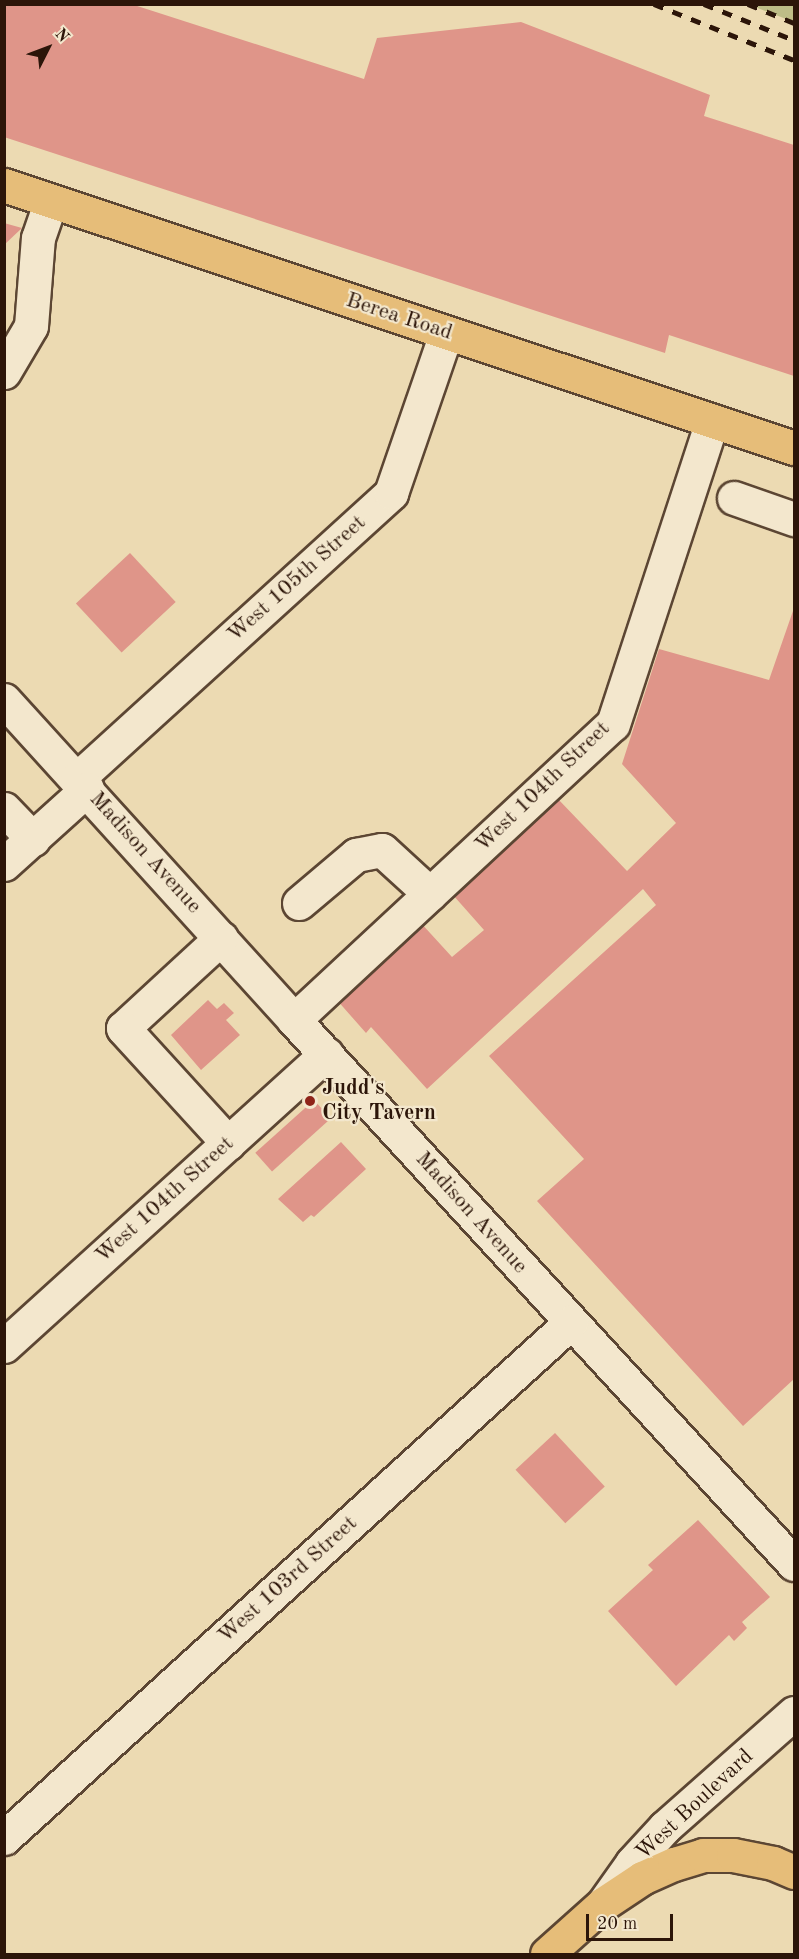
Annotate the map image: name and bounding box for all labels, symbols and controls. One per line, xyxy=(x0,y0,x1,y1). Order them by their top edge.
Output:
north arrow xyxy=(18,18,78,78)
text: N xyxy=(51,26,71,46)
street label: Berea Road xyxy=(342,287,456,347)
street label: West 105th Street xyxy=(222,510,372,648)
street label: West 104th Street xyxy=(470,716,616,858)
street label: Madison Avenue xyxy=(83,787,207,919)
place label: Judd's City Tavern xyxy=(322,1075,436,1126)
marker: Judd's City Tavern xyxy=(303,1094,317,1108)
street label: West 104th Street xyxy=(90,1131,240,1269)
street label: Madison Avenue xyxy=(409,1147,533,1279)
street label: West 103rd Street xyxy=(213,1511,363,1649)
street label: West Boulevard xyxy=(631,1744,759,1866)
scale bar xyxy=(589,1902,676,1940)
text: 20 m xyxy=(597,1915,637,1933)

